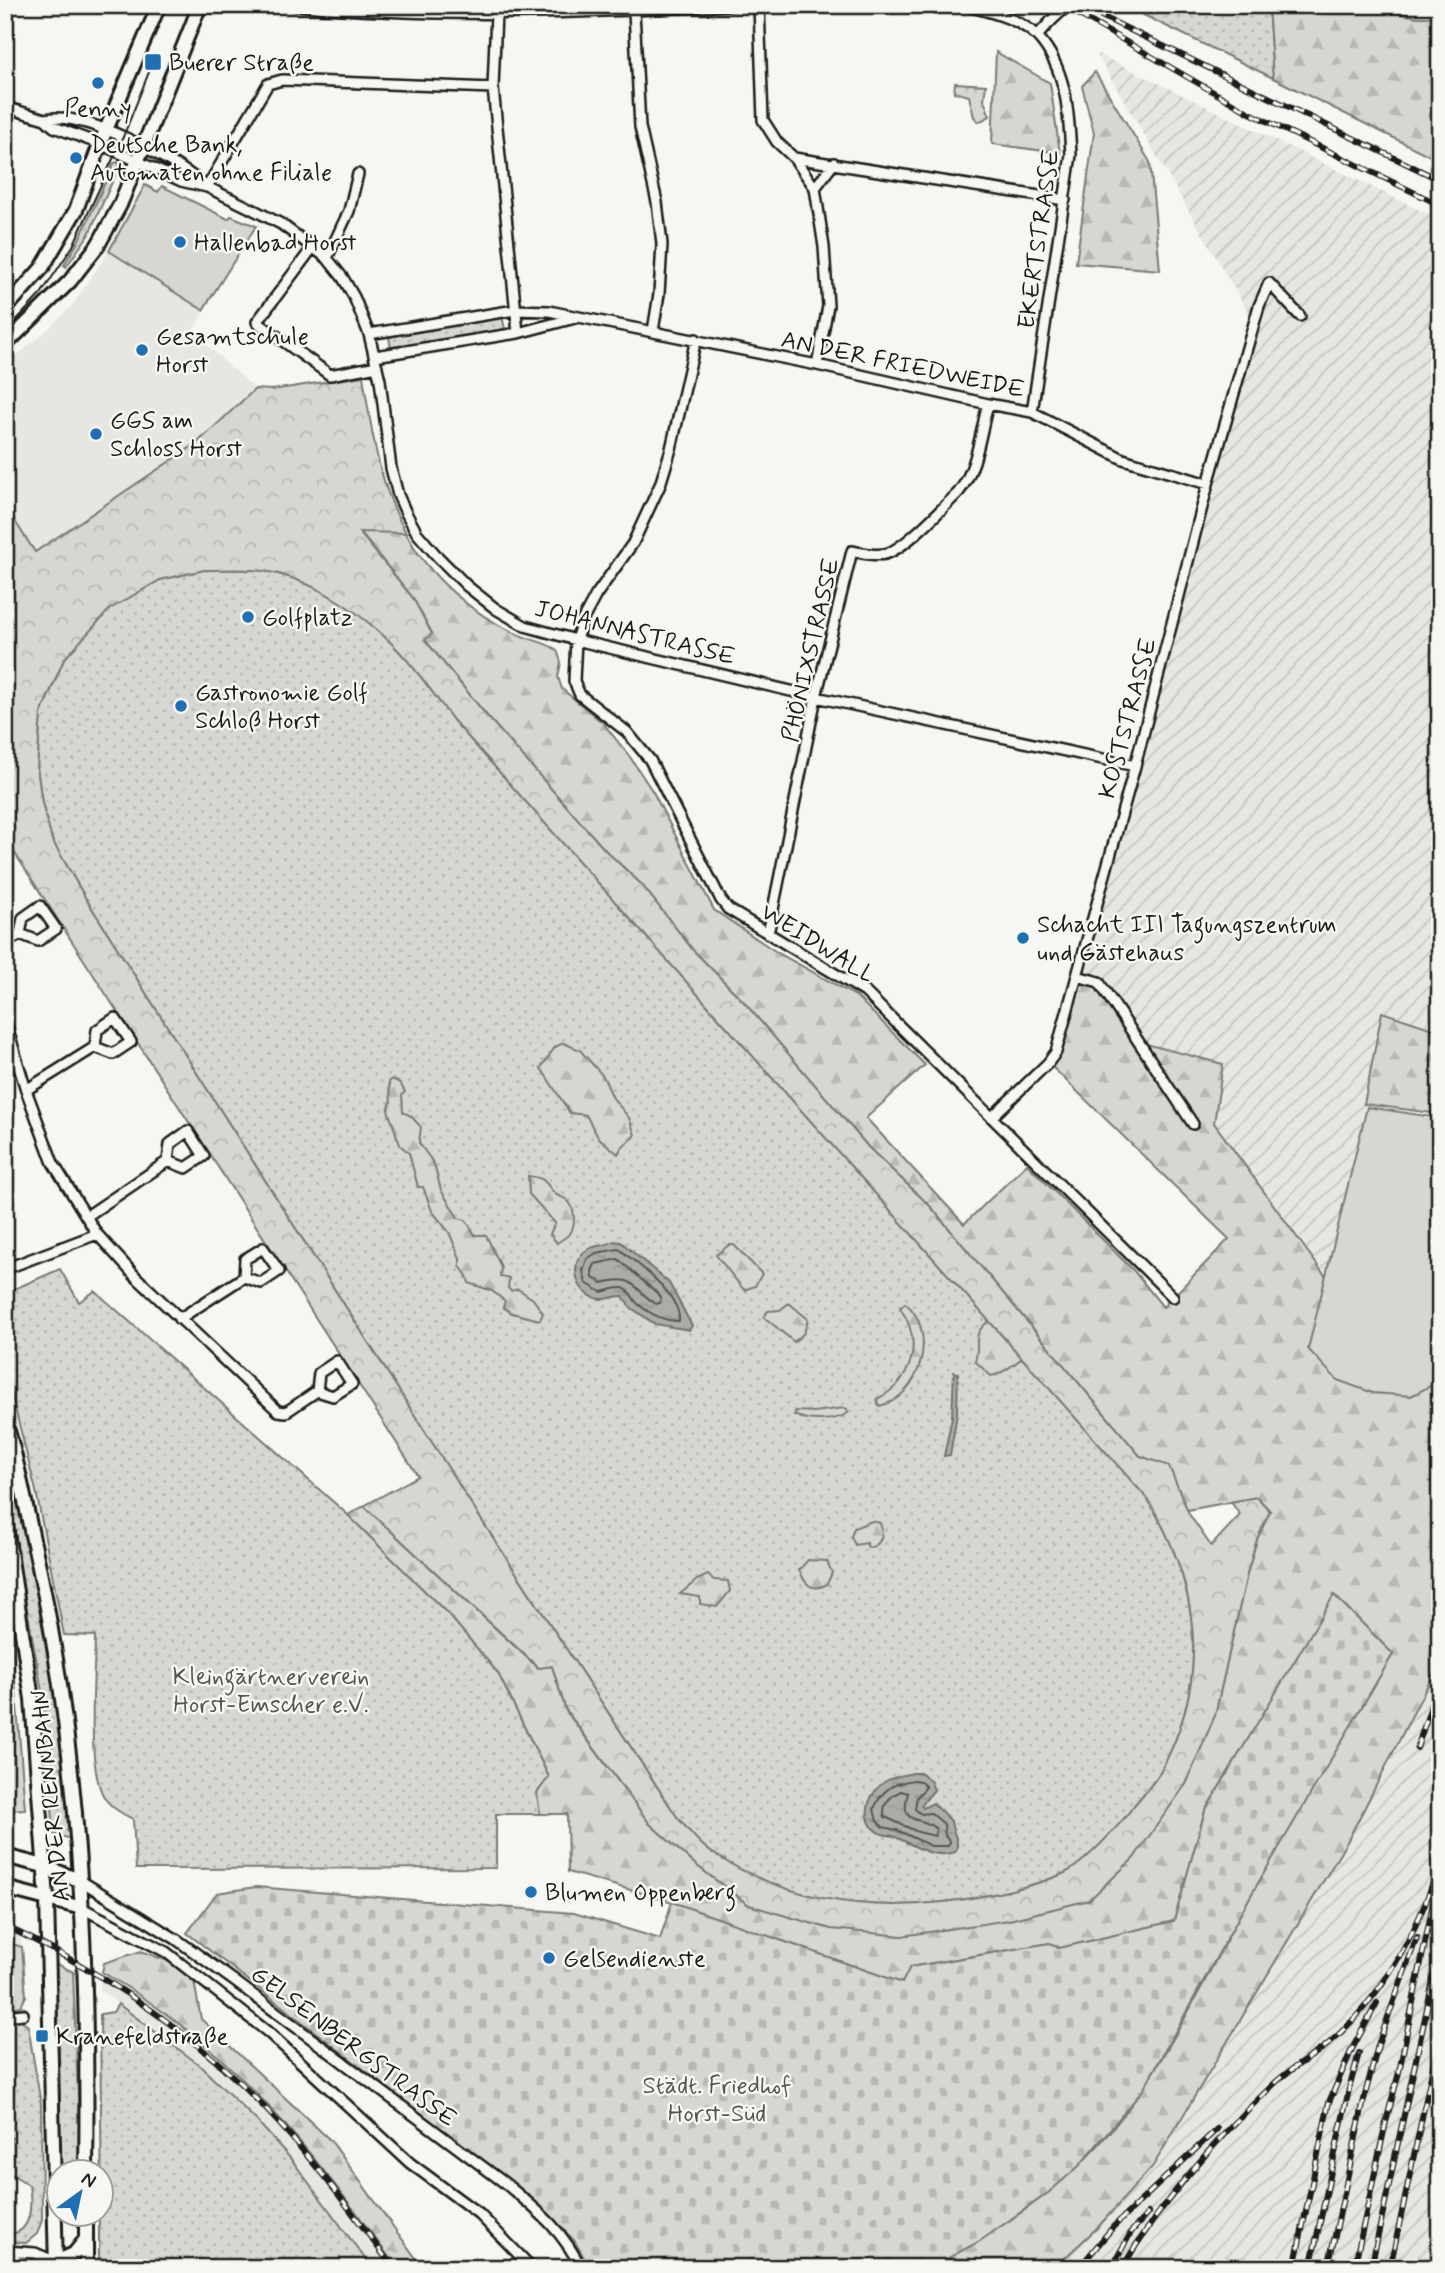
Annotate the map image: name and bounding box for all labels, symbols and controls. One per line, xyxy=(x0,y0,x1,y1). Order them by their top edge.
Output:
place label: Buerer Straße xyxy=(169,48,314,79)
marker: Buerer Straße xyxy=(143,52,163,72)
marker: Penny xyxy=(90,75,106,91)
place label: Penny xyxy=(64,94,132,125)
place label: Deutsche Bank, Automaten ohne Filiale xyxy=(90,130,332,189)
street label: EKERTSTRASSE xyxy=(1012,147,1067,331)
marker: Deutsche Bank, Automaten ohne Filiale xyxy=(68,150,84,166)
place label: Hallenbad Horst xyxy=(194,228,357,259)
marker: Hallenbad Horst xyxy=(172,234,188,250)
place label: Gesamtschule Horst xyxy=(156,322,309,381)
street label: AN DER FRIEDWEIDE xyxy=(778,324,1027,406)
marker: Gesamtschule Horst xyxy=(134,342,150,358)
place label: GGS am Schloss Horst xyxy=(110,406,243,465)
marker: GGS am Schloss Horst xyxy=(88,426,104,442)
street label: PHÖNIXSTRASSE xyxy=(775,555,848,745)
street label: JOHANNASTRASSE xyxy=(531,594,738,673)
place label: Golfplatz xyxy=(262,603,353,634)
marker: Golfplatz xyxy=(240,609,256,625)
street label: KOSTSTRASSE xyxy=(1092,635,1165,802)
place label: Gastronomie Golf Schloß Horst xyxy=(195,678,368,737)
marker: Gastronomie Golf Schloß Horst xyxy=(173,698,189,714)
street label: WEIDWALL xyxy=(755,897,880,991)
place label: Schacht III Tagungszentrum und Gästehaus xyxy=(1037,910,1337,969)
marker: Schacht III Tagungszentrum und Gästehaus xyxy=(1015,930,1031,946)
park label: Kleingärtnerverein Horst-Emscher e.V. xyxy=(173,1662,369,1721)
street label: AN DER RENNBAHN xyxy=(25,1688,78,1904)
place label: Blumen Oppenberg xyxy=(545,1878,736,1912)
marker: Blumen Oppenberg xyxy=(523,1884,539,1900)
place label: Gelsendienste xyxy=(563,1944,706,1975)
marker: Gelsendienste xyxy=(541,1950,557,1966)
street label: GELSENBERGSTRASSE xyxy=(244,1960,462,2135)
place label: Kranefeldstraße xyxy=(56,2022,229,2053)
marker: Kranefeldstraße xyxy=(34,2028,50,2044)
park label: Städt. Friedhof Horst-Süd xyxy=(643,2071,791,2130)
north arrow xyxy=(46,2158,116,2228)
text: N xyxy=(76,2166,101,2194)

